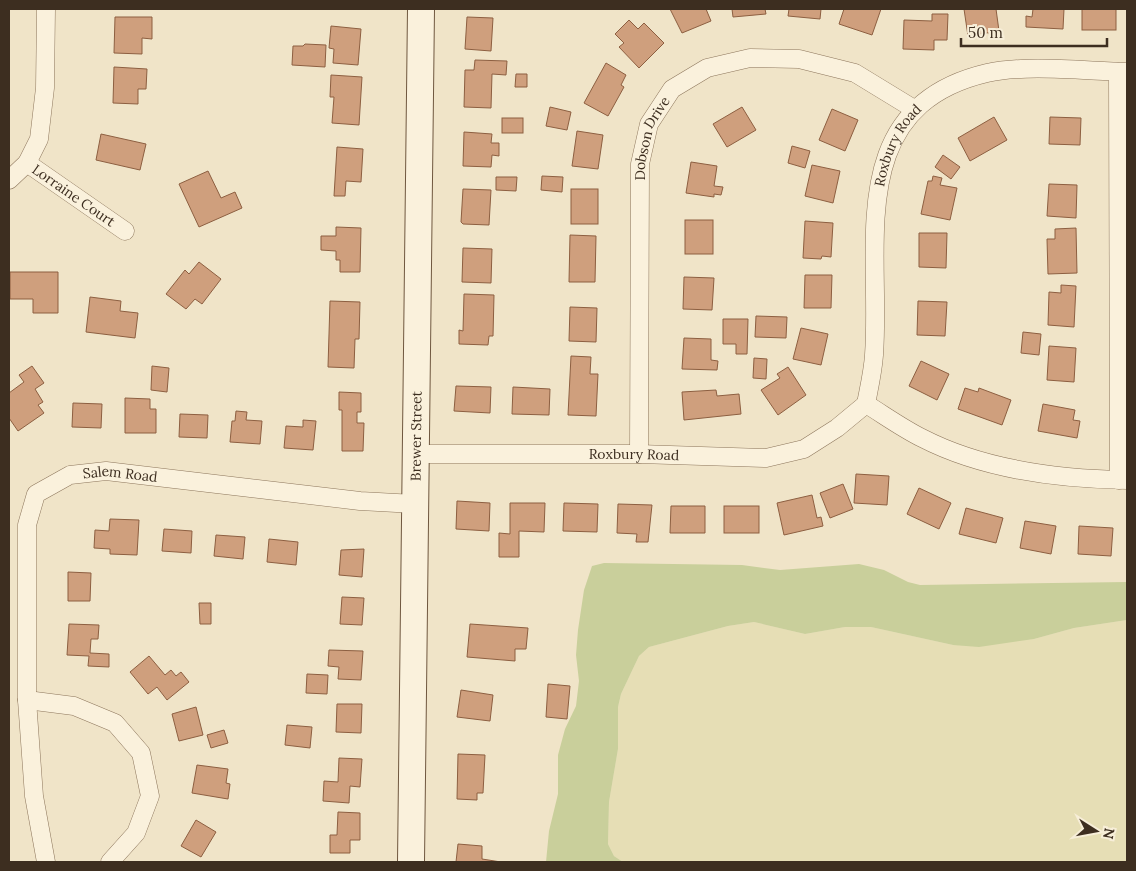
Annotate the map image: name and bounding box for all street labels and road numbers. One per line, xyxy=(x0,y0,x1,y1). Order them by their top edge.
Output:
street label: Dobson Drive xyxy=(631,93,674,180)
street label: Roxbury Road xyxy=(870,100,925,188)
street label: Lorraine Court xyxy=(29,160,119,231)
street label: Brewer Street xyxy=(406,390,426,481)
street label: Roxbury Road xyxy=(589,445,680,464)
street label: Salem Road xyxy=(82,462,159,486)

